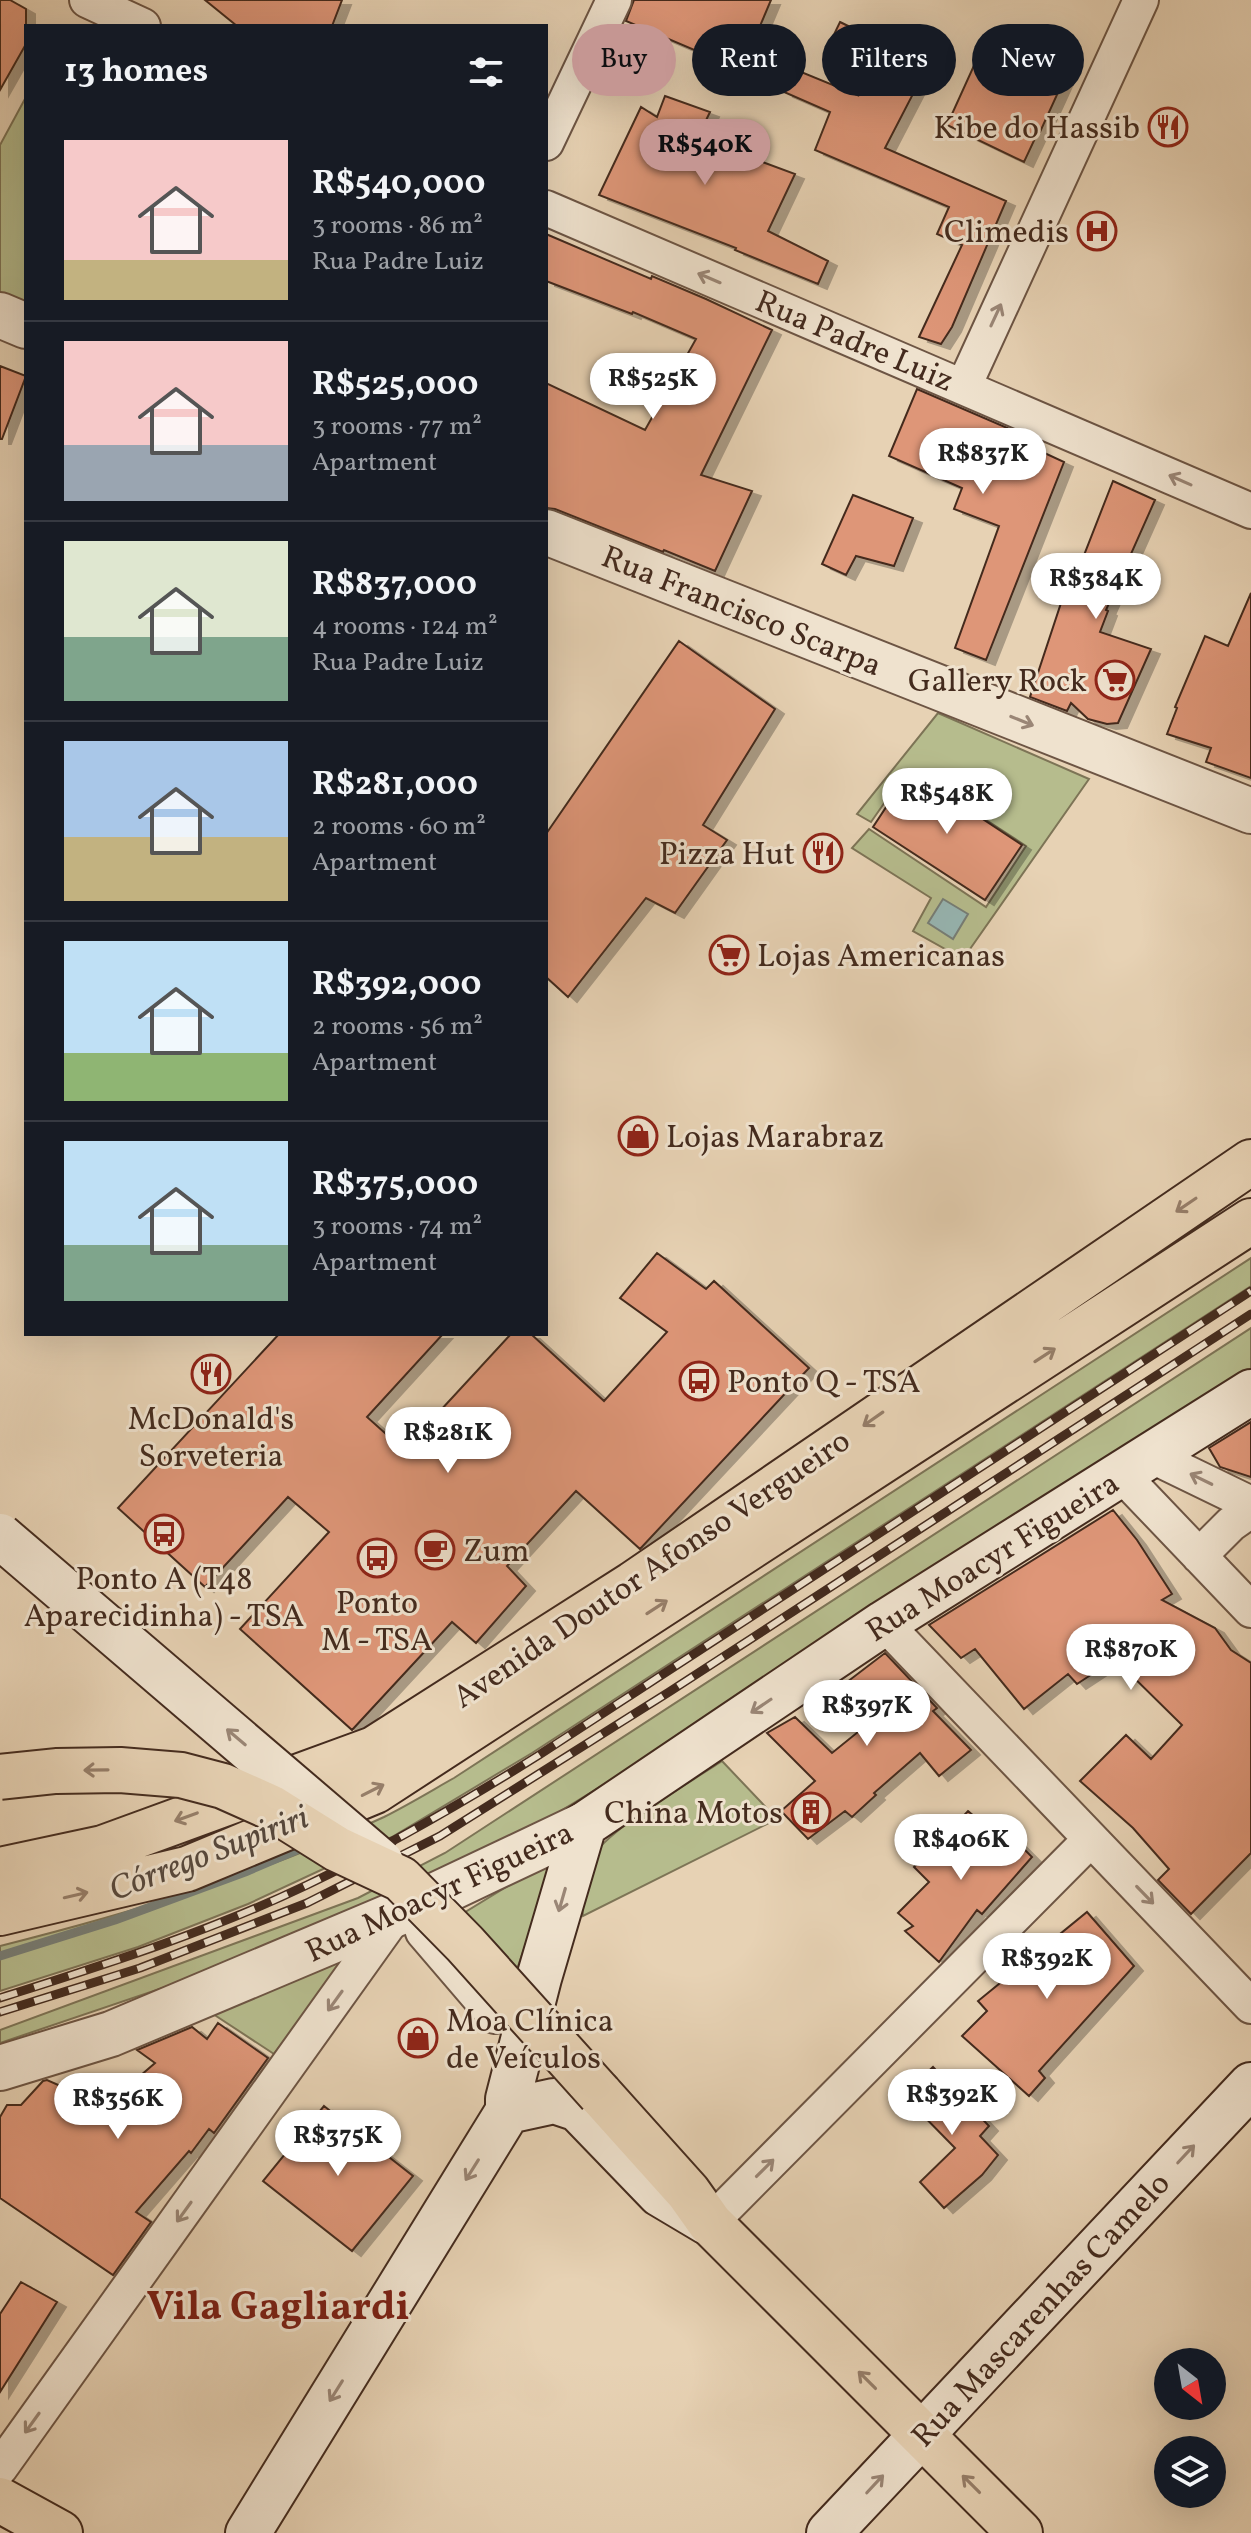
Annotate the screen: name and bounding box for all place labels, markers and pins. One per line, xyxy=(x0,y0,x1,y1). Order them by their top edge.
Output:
restaurant icon: Kibe do Hassib xyxy=(1147,106,1189,148)
place label: Kibe do Hassib xyxy=(934,108,1140,152)
pin: R$540K xyxy=(640,119,770,187)
hospital icon: Climedis xyxy=(1076,210,1118,252)
place label: Climedis xyxy=(944,212,1069,256)
pin: R$525K xyxy=(588,353,718,421)
pin: R$837K xyxy=(918,428,1048,496)
pin: R$384K xyxy=(1031,553,1161,621)
supermarket icon: Gallery Rock xyxy=(1094,659,1136,701)
place label: Gallery Rock xyxy=(908,661,1087,705)
pin: R$548K xyxy=(882,768,1012,836)
restaurant icon: Pizza Hut xyxy=(802,832,844,874)
place label: Pizza Hut xyxy=(659,834,795,878)
supermarket icon: Lojas Americanas xyxy=(708,934,750,976)
place label: Lojas Americanas xyxy=(757,936,1005,980)
shop icon: Lojas Marabraz xyxy=(617,1115,659,1157)
place label: Lojas Marabraz xyxy=(666,1117,884,1161)
restaurant icon: McDonald's Sorveteria xyxy=(190,1353,232,1395)
bus stop icon: Ponto Q - TSA xyxy=(678,1360,720,1402)
place label: Ponto Q - TSA xyxy=(727,1362,920,1406)
place label: McDonald's Sorveteria xyxy=(128,1399,294,1480)
pin: R$281K xyxy=(383,1407,513,1475)
bus stop icon: Ponto A (T48 Aparecidinha) - TSA xyxy=(143,1513,185,1555)
cafe icon: Zum xyxy=(414,1529,456,1571)
place label: Zum xyxy=(463,1531,530,1575)
bus stop icon: Ponto M - TSA xyxy=(356,1537,398,1579)
place label: Ponto A (T48 Aparecidinha) - TSA xyxy=(24,1559,304,1640)
place label: Ponto M - TSA xyxy=(321,1583,433,1664)
pin: R$870K xyxy=(1066,1624,1196,1692)
pin: R$397K xyxy=(802,1680,932,1748)
building icon: China Motos xyxy=(790,1791,832,1833)
place label: China Motos xyxy=(604,1793,783,1837)
pin: R$406K xyxy=(896,1814,1026,1882)
pin: R$392K xyxy=(982,1933,1112,2001)
place label: Moa Clínica de Veículos xyxy=(446,2001,614,2082)
shop icon: Moa Clínica de Veículos xyxy=(397,2017,439,2059)
pin: R$392K xyxy=(887,2069,1017,2137)
pin: R$356K xyxy=(53,2073,183,2141)
pin: R$375K xyxy=(273,2110,403,2178)

